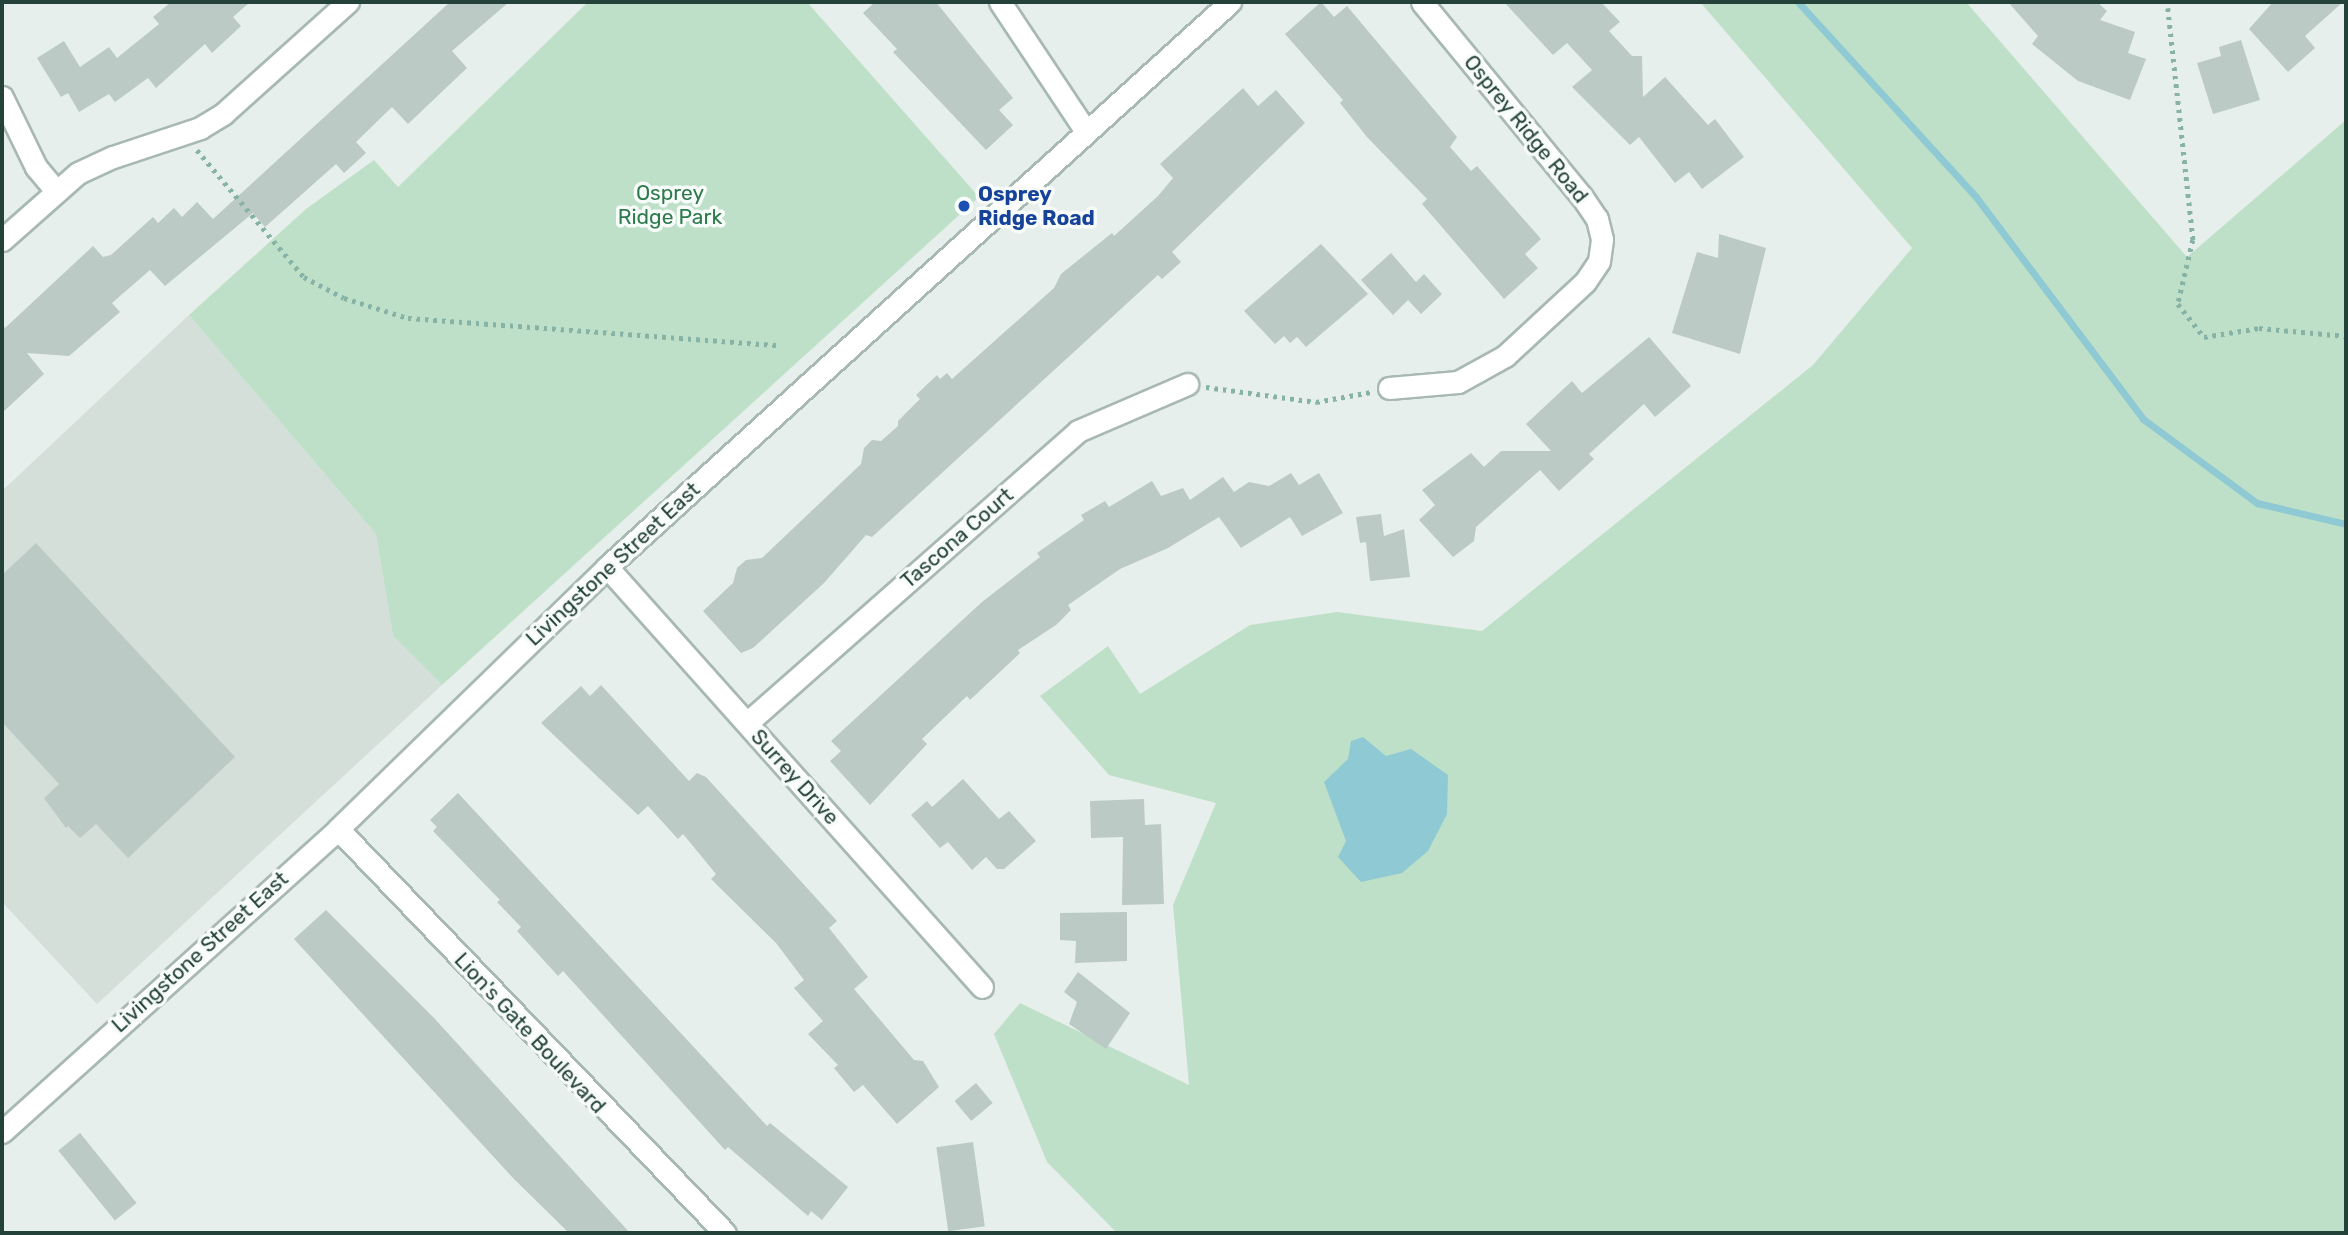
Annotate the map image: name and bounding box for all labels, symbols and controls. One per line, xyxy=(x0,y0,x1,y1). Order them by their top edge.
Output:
street label: Osprey Ridge Road xyxy=(1458,50,1594,208)
park label: Osprey Ridge Park xyxy=(618,180,722,230)
place label: Osprey Ridge Road xyxy=(978,181,1095,231)
marker: Osprey Ridge Road xyxy=(956,198,972,214)
street label: Livingstone Street East xyxy=(521,477,705,651)
street label: Tascona Court xyxy=(896,482,1018,594)
street label: Surrey Drive xyxy=(745,724,845,830)
street label: Livingstone Street East xyxy=(107,866,293,1038)
street label: Lion's Gate Boulevard xyxy=(449,948,611,1118)

